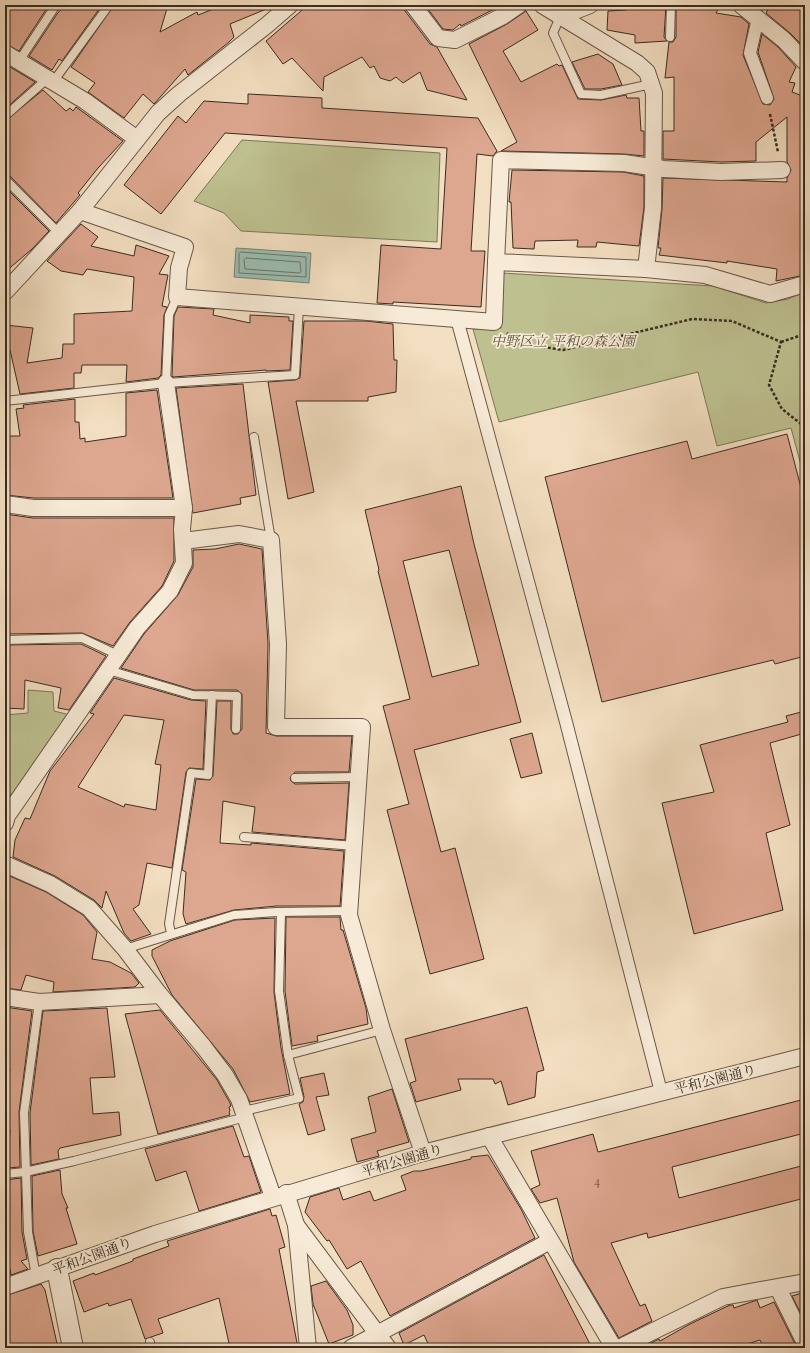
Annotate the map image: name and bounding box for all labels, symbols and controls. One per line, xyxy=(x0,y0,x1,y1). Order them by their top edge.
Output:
park label: 中野区立 平和の森公園 xyxy=(491,332,637,351)
street label: 平和公園通り xyxy=(672,1060,758,1099)
street label: 平和公園通り xyxy=(359,1140,445,1181)
house number: 4 xyxy=(594,1176,600,1192)
street label: 平和公園通り xyxy=(49,1233,135,1280)

